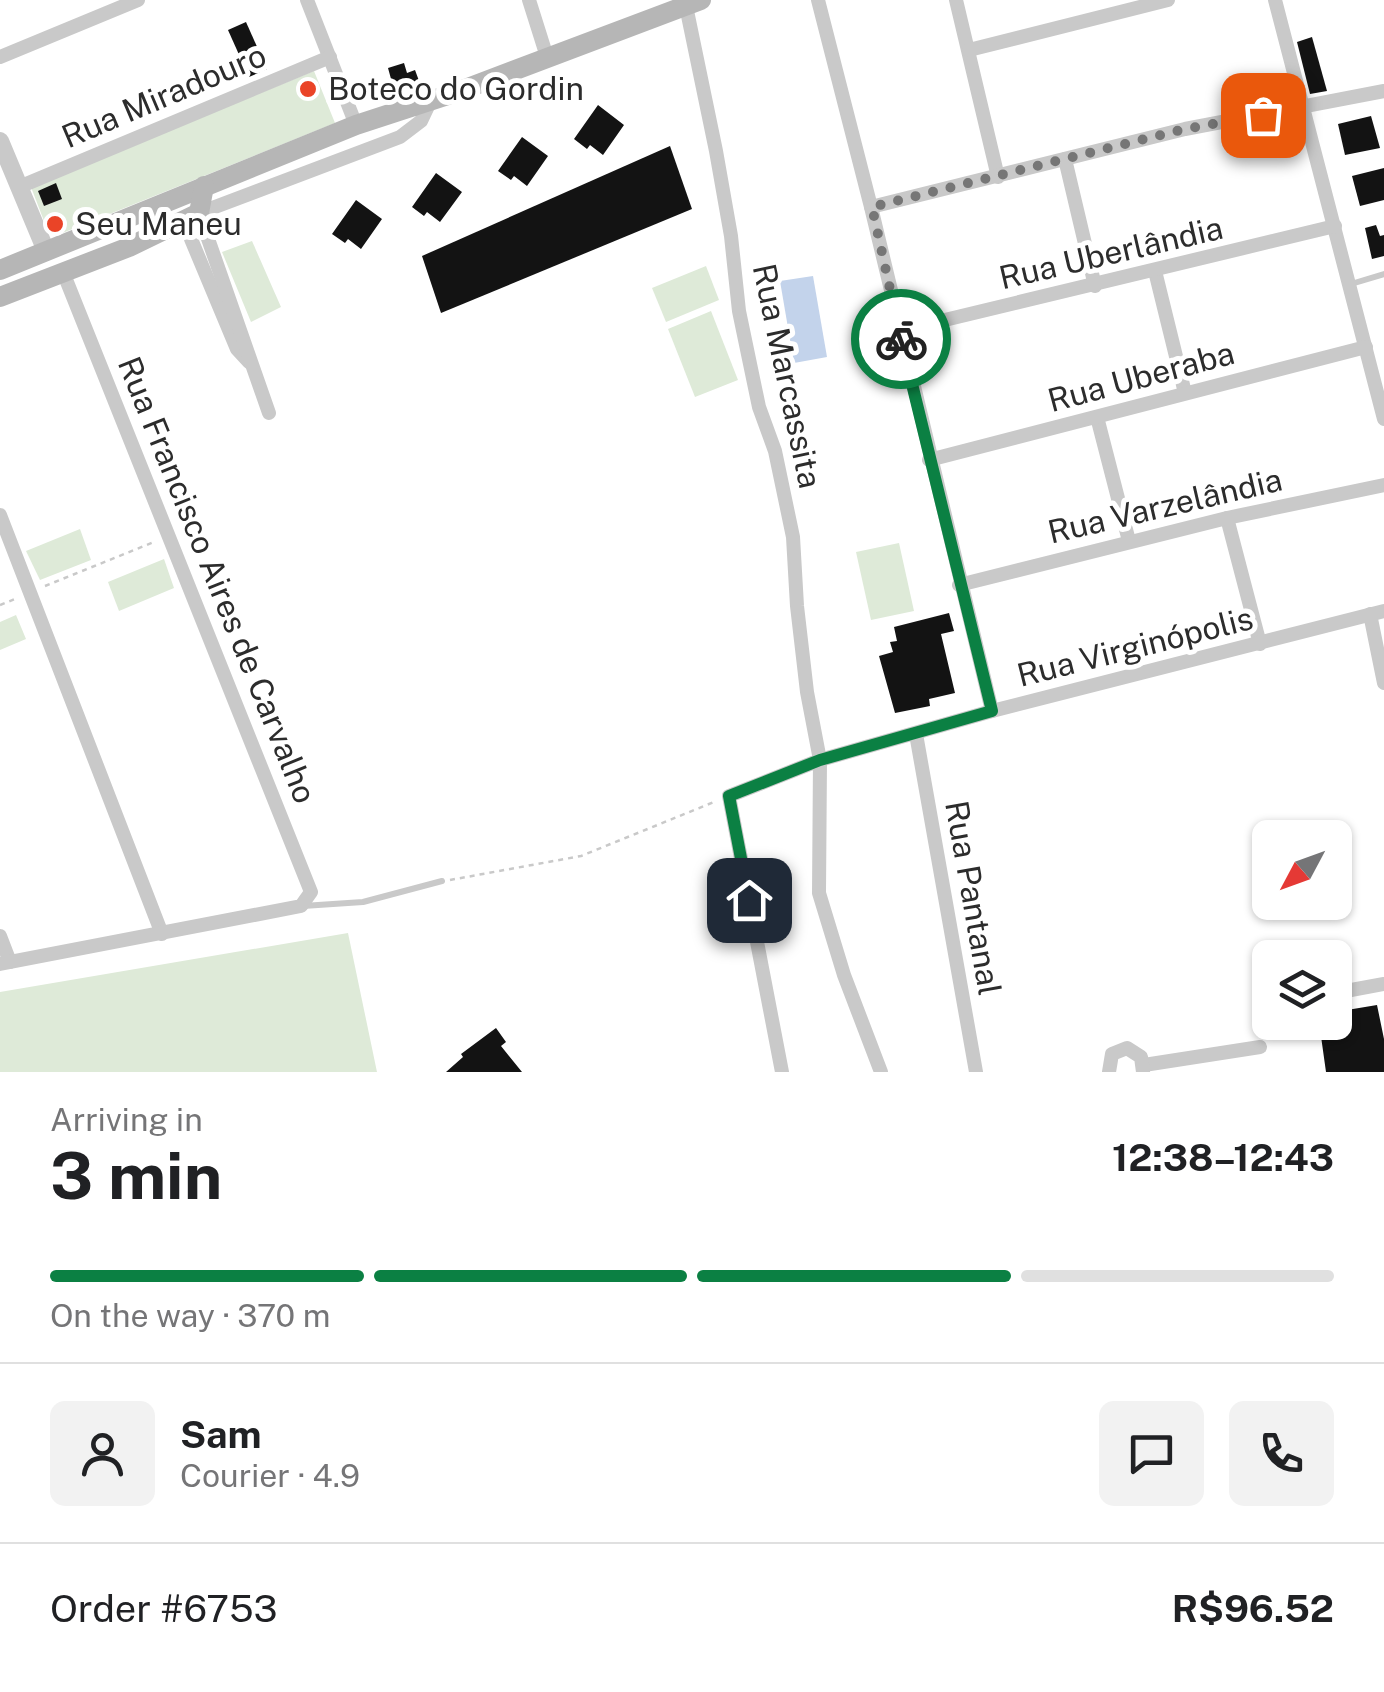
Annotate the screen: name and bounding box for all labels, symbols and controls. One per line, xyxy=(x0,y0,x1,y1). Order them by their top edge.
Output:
street label: Rua Miradouro xyxy=(56,36,271,155)
place label: Boteco do Gordin xyxy=(328,70,584,107)
pin xyxy=(1221,73,1306,158)
marker: Boteco do Gordin xyxy=(297,78,319,100)
icon: bag xyxy=(1236,88,1291,143)
place label: Seu Maneu xyxy=(75,205,242,242)
street label: Rua Uberlândia xyxy=(996,209,1226,296)
marker: Seu Maneu xyxy=(44,213,66,235)
street label: Rua Marcassita xyxy=(746,260,829,492)
courier xyxy=(851,289,951,389)
icon: bike xyxy=(874,312,929,367)
street label: Rua Uberaba xyxy=(1044,334,1238,419)
street label: Rua Francisco Aires de Carvalho xyxy=(111,351,324,808)
street label: Rua Varzelândia xyxy=(1044,461,1286,550)
street label: Rua Virginópolis xyxy=(1013,599,1257,694)
street label: Rua Pantanal xyxy=(938,798,1009,998)
north arrow xyxy=(1252,820,1352,920)
map controls xyxy=(1252,820,1352,1040)
pin xyxy=(707,858,792,943)
icon: home xyxy=(722,873,777,928)
button: layers xyxy=(1252,940,1352,1040)
text: Arriving in xyxy=(50,1101,203,1138)
text: 12:38–12:43 xyxy=(1112,1135,1334,1180)
text: 3 min xyxy=(50,1137,222,1214)
text: On the way · 370 m xyxy=(50,1297,331,1334)
button: person xyxy=(50,1401,155,1506)
button: chat xyxy=(1099,1401,1204,1506)
button: phone xyxy=(1229,1401,1334,1506)
text: Sam xyxy=(180,1412,262,1457)
text: Courier · 4.9 xyxy=(180,1457,360,1494)
text: Order #6753 xyxy=(50,1586,277,1631)
text: R$96.52 xyxy=(1172,1586,1334,1631)

